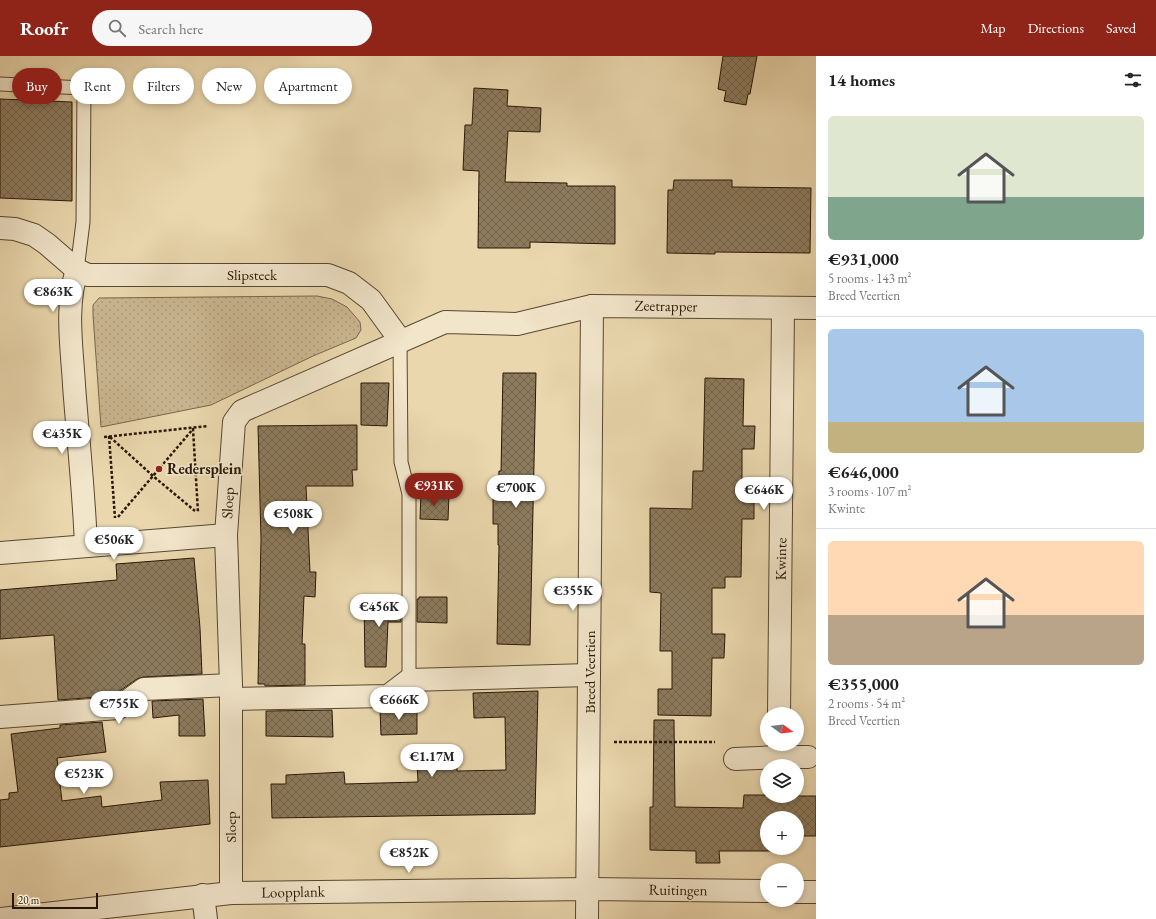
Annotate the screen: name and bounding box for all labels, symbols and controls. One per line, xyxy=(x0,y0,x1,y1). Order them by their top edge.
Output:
search box xyxy=(92,10,372,46)
text: Roofr xyxy=(20,16,68,41)
icon: search xyxy=(106,17,128,39)
text: Search here xyxy=(138,19,203,38)
text: Map xyxy=(980,19,1006,37)
text: Directions xyxy=(1028,19,1084,37)
text: Saved xyxy=(1106,19,1136,37)
chip: Buy xyxy=(12,68,62,104)
chip: Rent xyxy=(70,68,125,104)
chip: Filters xyxy=(133,68,194,104)
chip: New xyxy=(202,68,256,104)
chip: Apartment xyxy=(264,68,352,104)
text: 14 homes xyxy=(828,69,895,91)
icon: filters xyxy=(1122,69,1144,91)
icon: home xyxy=(950,142,1022,214)
text: €931,000 xyxy=(828,248,899,270)
street label: Slipsteek xyxy=(227,265,278,284)
text: 5 rooms · 143 m² xyxy=(828,270,912,287)
pin: €863K xyxy=(25,279,81,313)
text: €863K xyxy=(33,283,73,300)
text: Breed Veertien xyxy=(828,287,900,304)
street label: Zeetrapper xyxy=(634,295,698,316)
icon: home xyxy=(950,355,1022,427)
pin: €435K xyxy=(34,421,90,455)
text: €435K xyxy=(42,425,82,442)
place label: Redersplein xyxy=(167,459,242,478)
text: €646,000 xyxy=(828,461,899,483)
marker: Redersplein xyxy=(154,464,164,474)
pin: €931K xyxy=(406,473,462,507)
pin: €700K xyxy=(488,475,544,509)
text: €931K xyxy=(414,477,454,494)
pin: €646K xyxy=(736,477,792,511)
text: €700K xyxy=(496,479,536,496)
text: €646K xyxy=(744,481,784,498)
text: 3 rooms · 107 m² xyxy=(828,483,912,500)
street label: Sloep xyxy=(217,486,238,519)
text: Kwinte xyxy=(828,500,865,517)
pin: €508K xyxy=(265,501,321,535)
text: €508K xyxy=(273,505,313,522)
pin: €506K xyxy=(86,527,142,561)
text: €506K xyxy=(94,531,134,548)
street label: Kwinte xyxy=(771,537,790,580)
icon: home xyxy=(950,567,1022,639)
pin: €355K xyxy=(545,578,601,612)
text: €355K xyxy=(553,582,593,599)
pin: €456K xyxy=(351,594,407,628)
text: €456K xyxy=(359,598,399,615)
street label: Breed Veertien xyxy=(580,630,599,714)
text: €355,000 xyxy=(828,673,899,695)
pin: €666K xyxy=(371,687,427,721)
pin: €755K xyxy=(91,691,147,725)
text: €666K xyxy=(379,691,419,708)
text: €755K xyxy=(99,695,139,712)
text: 2 rooms · 54 m² xyxy=(828,695,905,712)
north arrow xyxy=(760,707,804,751)
map controls xyxy=(760,707,804,907)
text: Breed Veertien xyxy=(828,712,900,729)
pin: €1.17M xyxy=(399,744,465,778)
text: €1.17M xyxy=(409,748,455,765)
button: layers xyxy=(760,759,804,803)
pin: €523K xyxy=(56,761,112,795)
text: €523K xyxy=(64,765,104,782)
street label: Sloep xyxy=(221,811,240,843)
button: + xyxy=(760,811,804,855)
pin: €852K xyxy=(381,840,437,874)
text: €852K xyxy=(389,844,429,861)
button: − xyxy=(760,863,804,907)
street label: Ruitingen xyxy=(648,879,708,900)
street label: Loopplank xyxy=(261,881,326,902)
scale bar xyxy=(12,891,98,910)
text: 20 m xyxy=(18,893,39,907)

